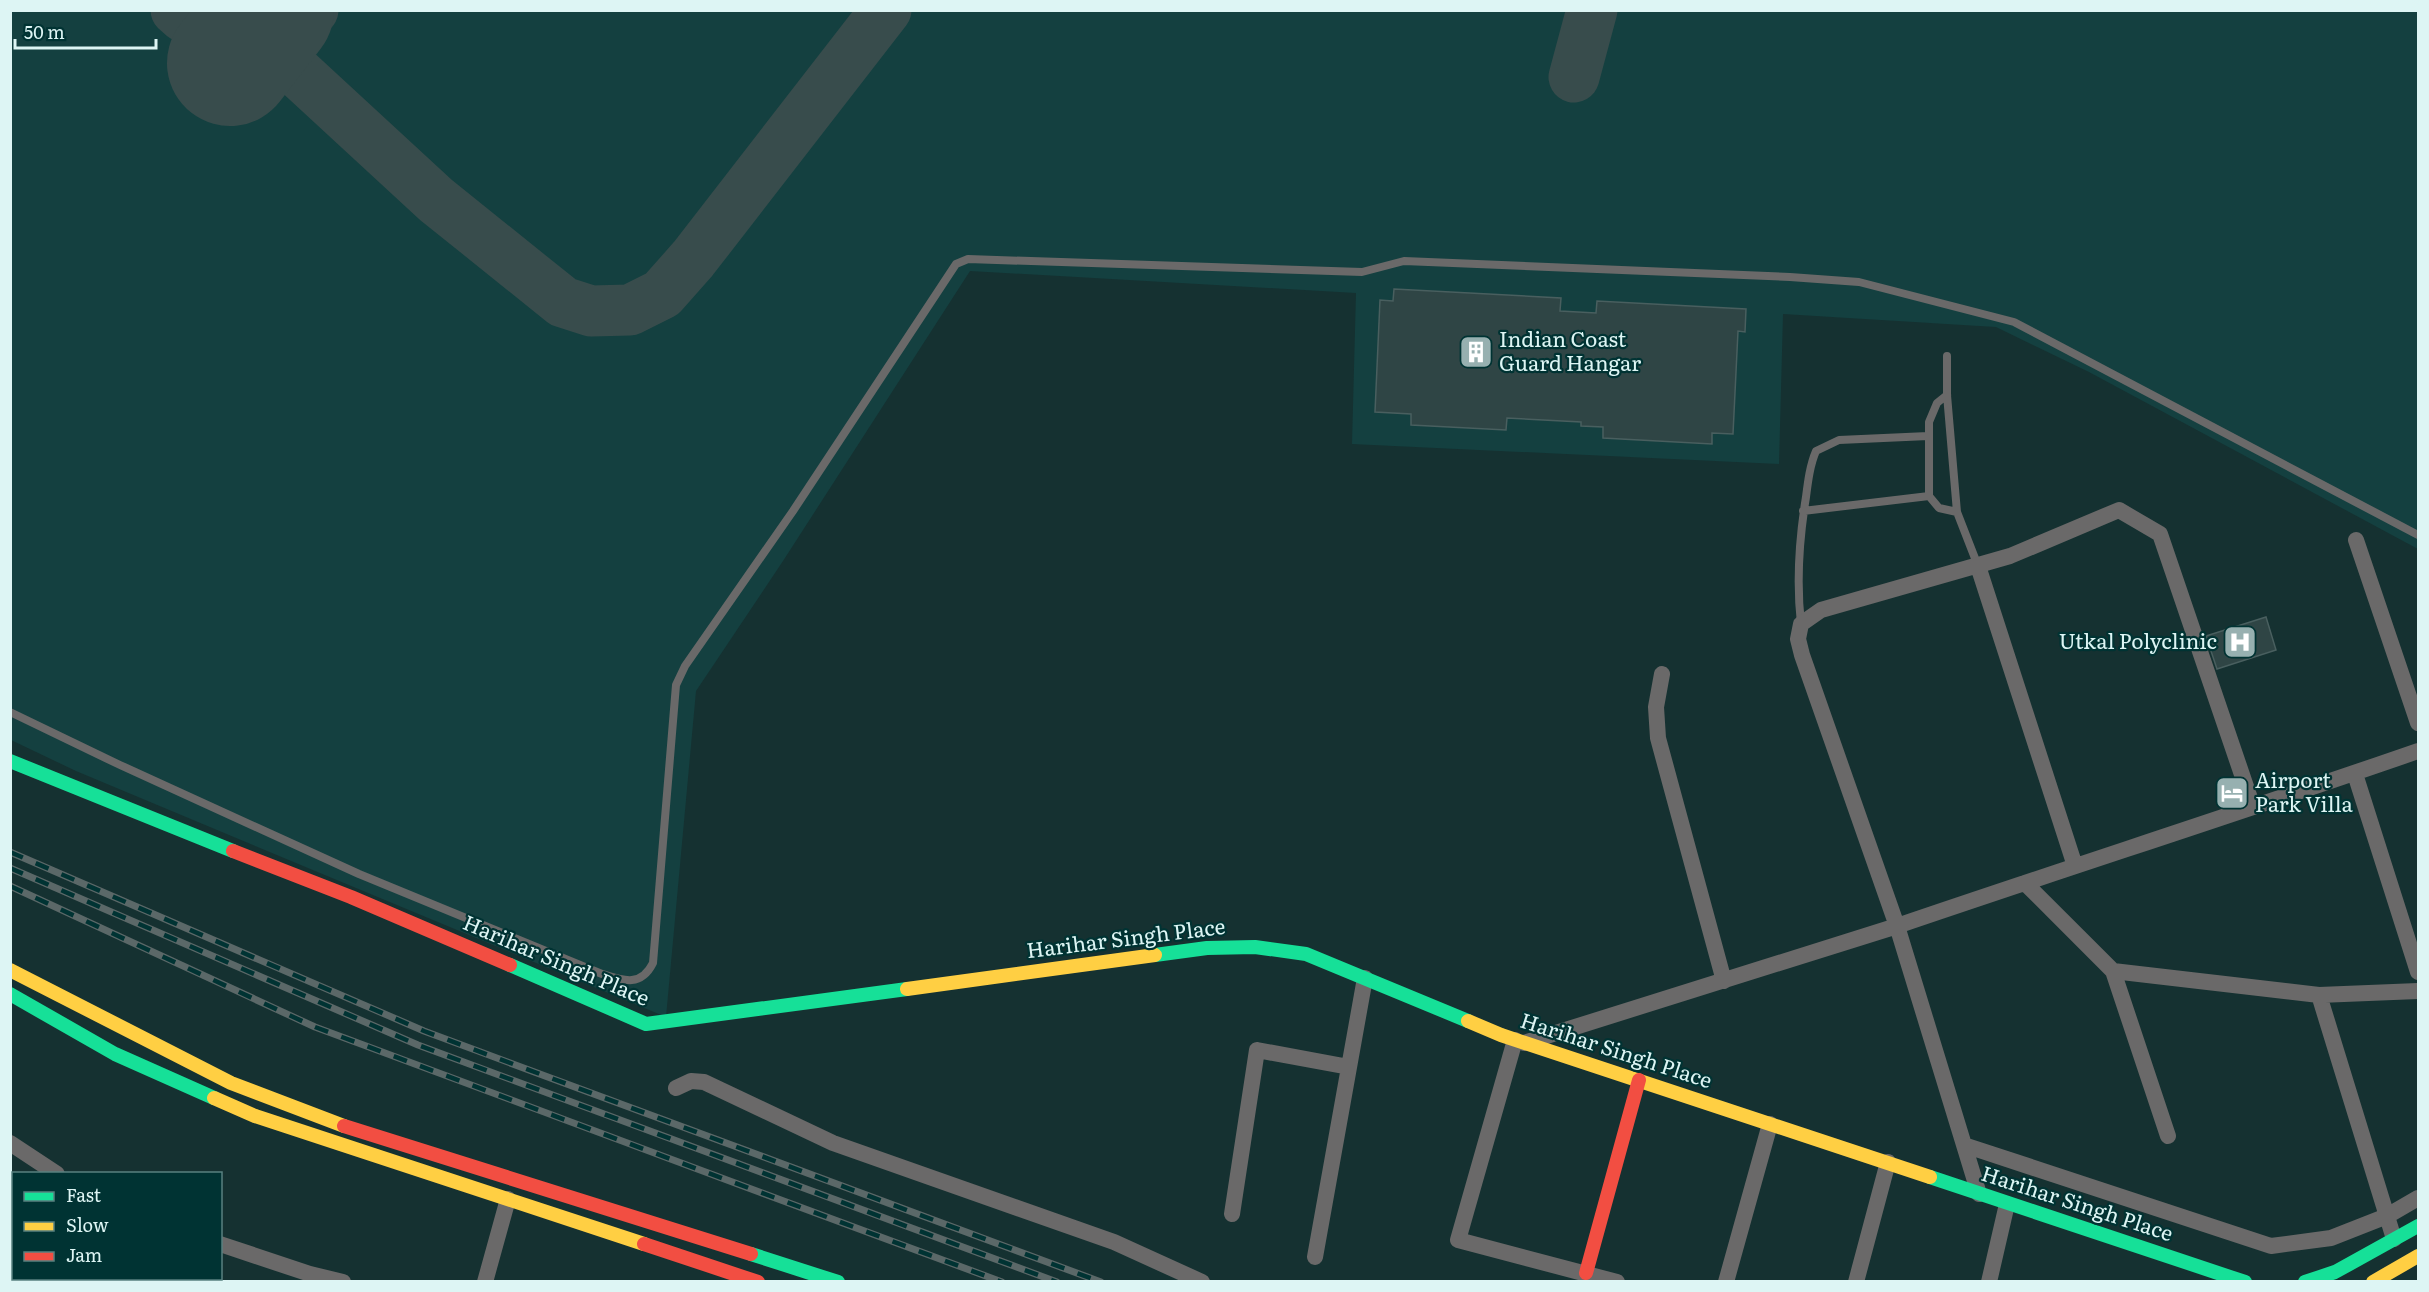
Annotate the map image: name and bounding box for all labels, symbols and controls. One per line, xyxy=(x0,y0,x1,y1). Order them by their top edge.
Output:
scale bar xyxy=(15,12,156,50)
text: 50 m xyxy=(24,18,65,45)
place label: Indian Coast Guard Hangar xyxy=(1499,322,1641,377)
building icon: Indian Coast Guard Hangar xyxy=(1458,334,1494,370)
place label: Utkal Polyclinic xyxy=(2059,624,2217,655)
hospital icon: Utkal Polyclinic xyxy=(2222,624,2258,660)
place label: Airport Park Villa xyxy=(2255,763,2354,818)
hotel icon: Airport Park Villa xyxy=(2214,775,2250,811)
street label: Harihar Singh Place xyxy=(459,905,655,1012)
street label: Harihar Singh Place xyxy=(1025,909,1227,964)
street label: Harihar Singh Place xyxy=(1517,1003,1717,1094)
street label: Harihar Singh Place xyxy=(1978,1156,2178,1247)
legend xyxy=(12,1172,222,1280)
text: Fast xyxy=(66,1181,102,1208)
text: Slow xyxy=(66,1211,109,1238)
text: Jam xyxy=(66,1241,102,1268)

